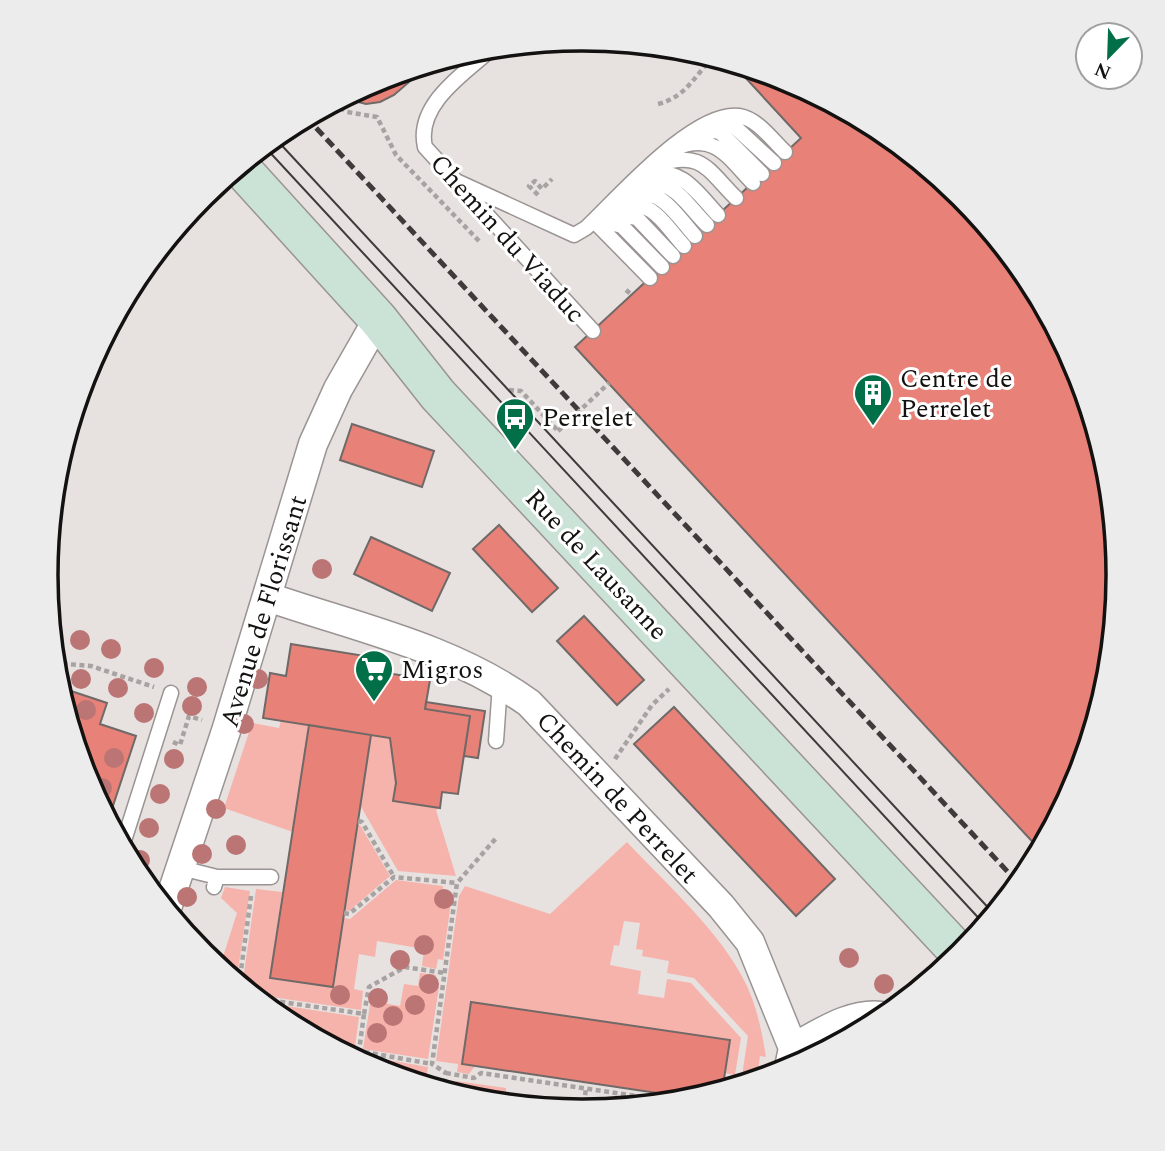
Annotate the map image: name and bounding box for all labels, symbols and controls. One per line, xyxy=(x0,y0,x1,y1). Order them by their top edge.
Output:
north arrow xyxy=(1074,21,1144,91)
text: N xyxy=(1090,54,1116,87)
street label: Chemin du Viaduc xyxy=(420,145,594,332)
place label: Centre de Perrelet xyxy=(900,359,1013,429)
building icon: Centre de Perrelet xyxy=(852,372,894,427)
bus stop icon: Perrelet xyxy=(494,396,536,451)
place label: Perrelet xyxy=(542,398,633,438)
street label: Rue de Lausanne xyxy=(515,480,677,650)
street label: Avenue de Florissant xyxy=(210,490,318,732)
supermarket icon: Migros xyxy=(353,648,395,703)
place label: Migros xyxy=(401,650,484,690)
street label: Chemin de Perrelet xyxy=(526,702,708,893)

